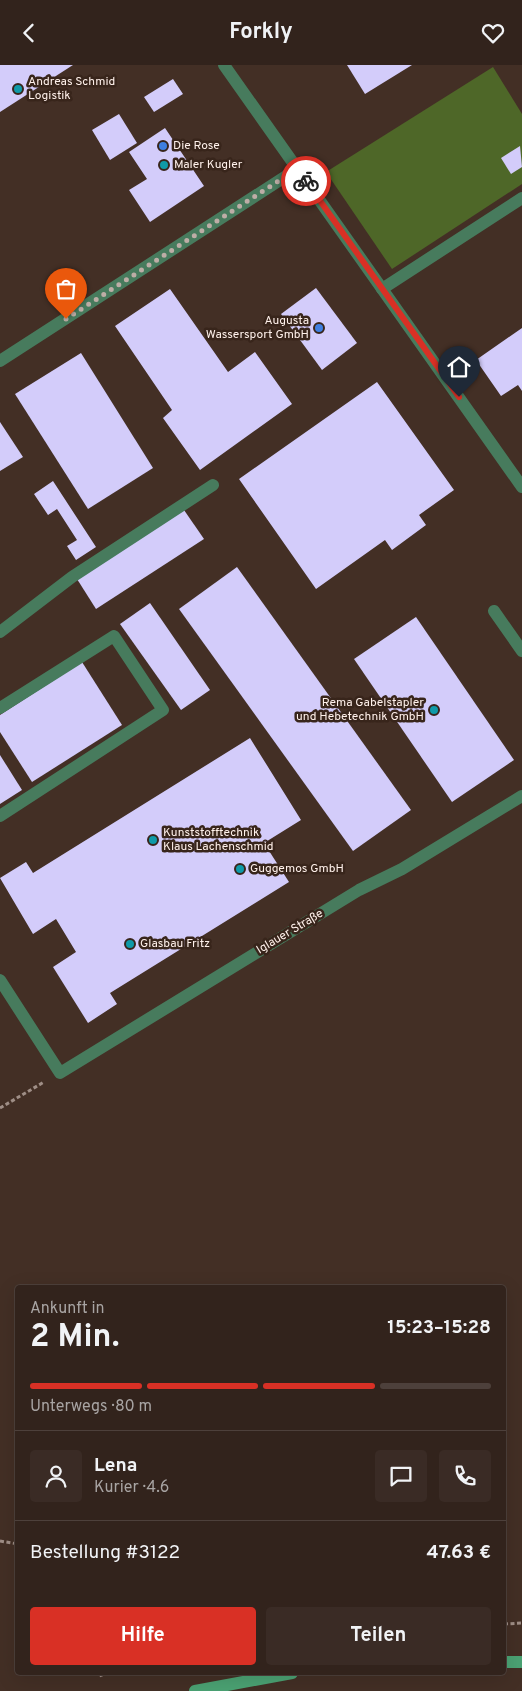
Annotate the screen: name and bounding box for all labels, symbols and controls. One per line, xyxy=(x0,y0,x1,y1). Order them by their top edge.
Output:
icon: back xyxy=(15,19,43,47)
text: Forkly xyxy=(229,19,293,46)
icon: heart xyxy=(479,19,507,47)
place label: Andreas Schmid Logistik xyxy=(28,74,115,104)
marker: Andreas Schmid Logistik xyxy=(12,83,24,95)
place label: Die Rose xyxy=(173,138,220,154)
marker: Die Rose xyxy=(157,140,169,152)
courier xyxy=(281,156,331,206)
place label: Maler Kugler xyxy=(174,157,243,173)
marker: Maler Kugler xyxy=(158,159,170,171)
icon: bike xyxy=(292,167,320,195)
pin xyxy=(45,268,87,319)
icon: bag xyxy=(52,275,80,303)
place label: Augusta Wassersport GmbH xyxy=(206,313,309,343)
marker: Augusta Wassersport GmbH xyxy=(313,322,325,334)
pin xyxy=(438,346,480,397)
icon: home xyxy=(445,353,473,381)
place label: Rema Gabelstapler und Hebetechnik GmbH xyxy=(296,695,424,725)
marker: Rema Gabelstapler und Hebetechnik GmbH xyxy=(428,704,440,716)
place label: Kunststofftechnik Klaus Lachenschmid xyxy=(163,825,273,855)
marker: Kunststofftechnik Klaus Lachenschmid xyxy=(147,834,159,846)
place label: Guggemos GmbH xyxy=(250,861,344,877)
marker: Guggemos GmbH xyxy=(234,863,246,875)
street label: Iglauer Straße xyxy=(254,906,326,958)
place label: Glasbau Fritz xyxy=(140,936,210,952)
marker: Glasbau Fritz xyxy=(124,938,136,950)
text: Ankunft in xyxy=(30,1299,105,1319)
text: 15:23–15:28 xyxy=(387,1316,491,1340)
text: 2 Min. xyxy=(30,1318,120,1358)
text: Unterwegs · 80 m xyxy=(30,1397,152,1417)
button: person xyxy=(30,1450,82,1502)
button: chat xyxy=(375,1450,427,1502)
button: phone xyxy=(439,1450,491,1502)
text: Lena xyxy=(94,1454,137,1478)
text: Kurier · 4.6 xyxy=(94,1478,169,1498)
text: Bestellung #3122 xyxy=(30,1541,180,1565)
text: 47.63 € xyxy=(427,1541,491,1565)
button: Hilfe xyxy=(30,1607,256,1665)
button: Teilen xyxy=(266,1607,491,1665)

